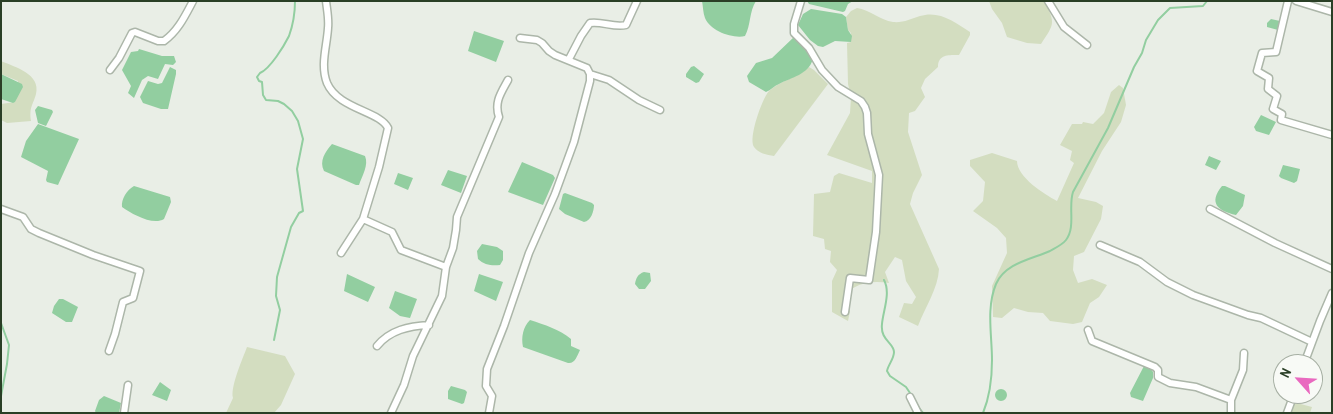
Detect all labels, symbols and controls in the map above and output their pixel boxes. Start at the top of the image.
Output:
north arrow [1273,354,1323,404]
text: N [1276,365,1295,381]

